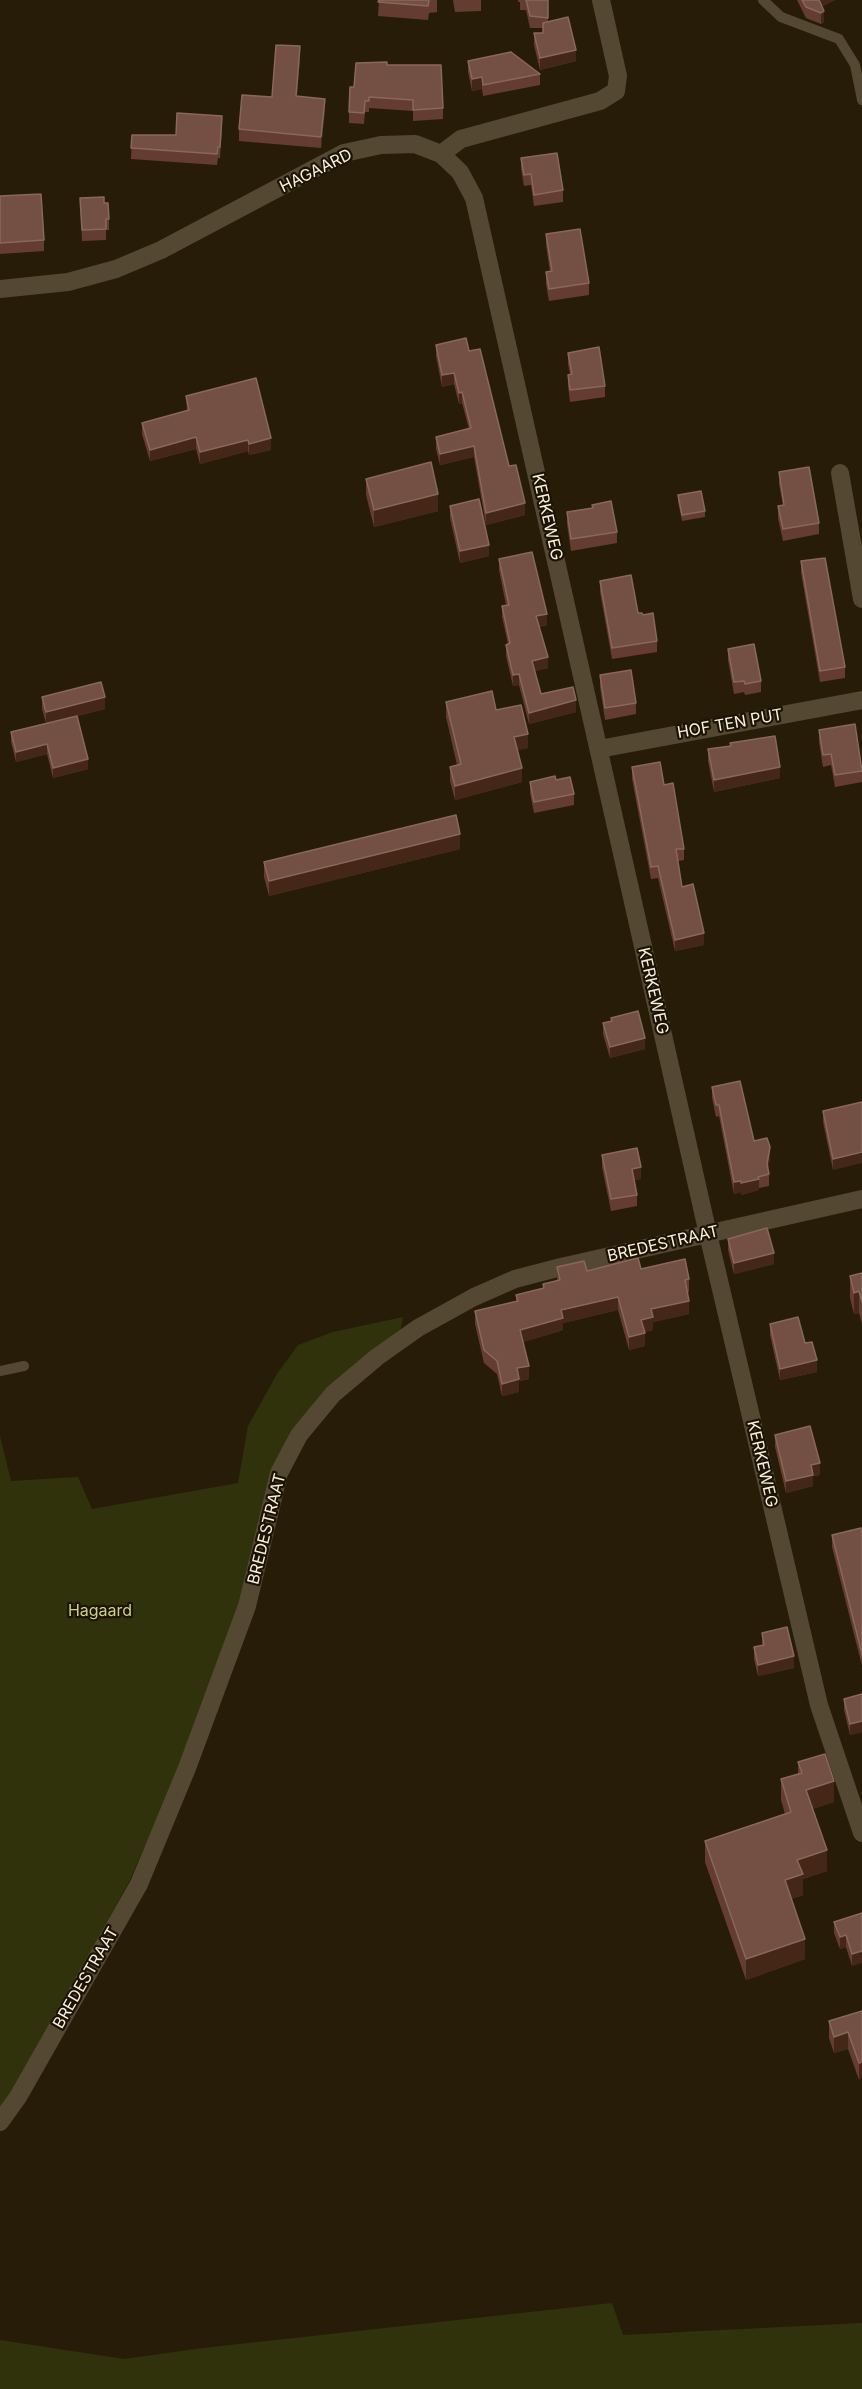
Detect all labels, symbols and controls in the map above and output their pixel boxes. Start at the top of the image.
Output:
street label: HAGAARD [277,145,355,197]
street label: KERKEWEG [528,472,566,562]
street label: HOF TEN PUT [676,705,784,743]
street label: KERKEWEG [634,946,672,1036]
street label: BREDESTRAAT [605,1222,721,1266]
street label: KERKEWEG [743,1419,781,1509]
street label: BREDESTRAAT [244,1472,290,1586]
park label: Hagaard [68,1601,132,1621]
street label: BREDESTRAAT [49,1924,123,2032]

